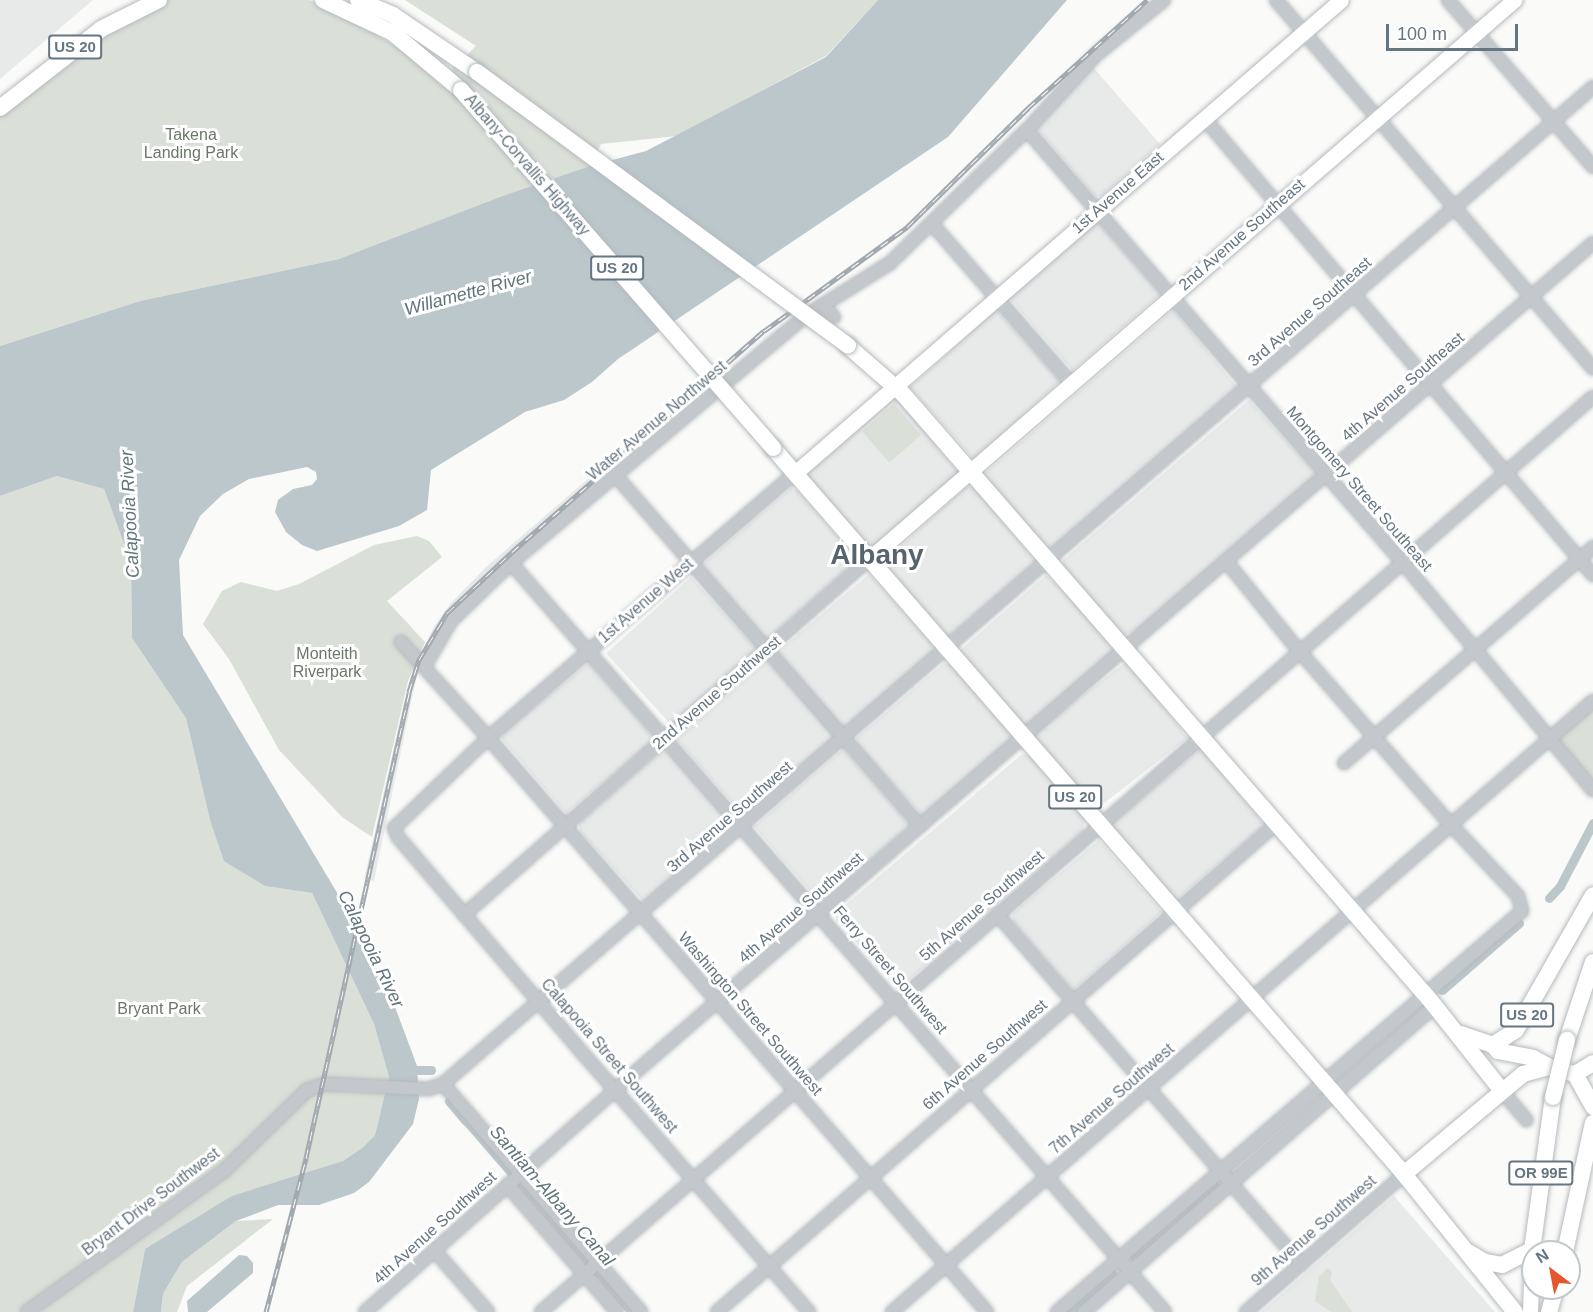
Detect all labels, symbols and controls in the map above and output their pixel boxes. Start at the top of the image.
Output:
scale bar [1389,12,1521,50]
text: 100 m [1397,24,1447,44]
road number: US 20 [48,35,102,59]
street label: Albany-Corvallis Highway [460,90,594,240]
park label: Takena Landing Park [144,125,238,163]
street label: 1st Avenue East [1068,148,1168,238]
street label: 2nd Avenue Southeast [1175,175,1309,295]
street label: 3rd Avenue Southeast [1244,253,1376,371]
road number: US 20 [590,256,644,280]
water label: Willamette River [402,266,534,320]
street label: 4th Avenue Southeast [1337,328,1469,446]
street label: Water Avenue Northwest [583,357,731,485]
street label: Montgomery Street Southeast [1282,402,1436,576]
water label: Calapooia River [116,449,144,579]
district label: Albany [830,538,924,572]
street label: 1st Avenue West [594,554,698,648]
street label: 2nd Avenue Southwest [649,632,785,754]
park label: Monteith Riverpark [293,644,361,682]
street label: 3rd Avenue Southwest [663,757,797,877]
road number: US 20 [1048,785,1102,809]
street label: 5th Avenue Southwest [915,846,1049,966]
street label: 4th Avenue Southwest [734,848,868,968]
water label: Calapooia River [333,887,409,1011]
street label: Ferry Street Southwest [829,902,951,1038]
street label: Washington Street Southwest [674,928,826,1100]
street label: Calapooia Street Southwest [537,975,681,1137]
street label: 6th Avenue Southwest [918,995,1052,1115]
park label: Bryant Park [117,999,201,1019]
road number: US 20 [1500,1003,1554,1027]
street label: 7th Avenue Southwest [1045,1039,1179,1159]
water label: Santiam-Albany Canal [485,1121,619,1271]
street label: Bryant Drive Southwest [78,1144,224,1260]
road number: OR 99E [1508,1161,1574,1185]
street label: 4th Avenue Southwest [369,1167,501,1289]
street label: 9th Avenue Southwest [1247,1171,1381,1291]
north arrow [1521,1240,1581,1300]
text: N [1533,1246,1552,1266]

